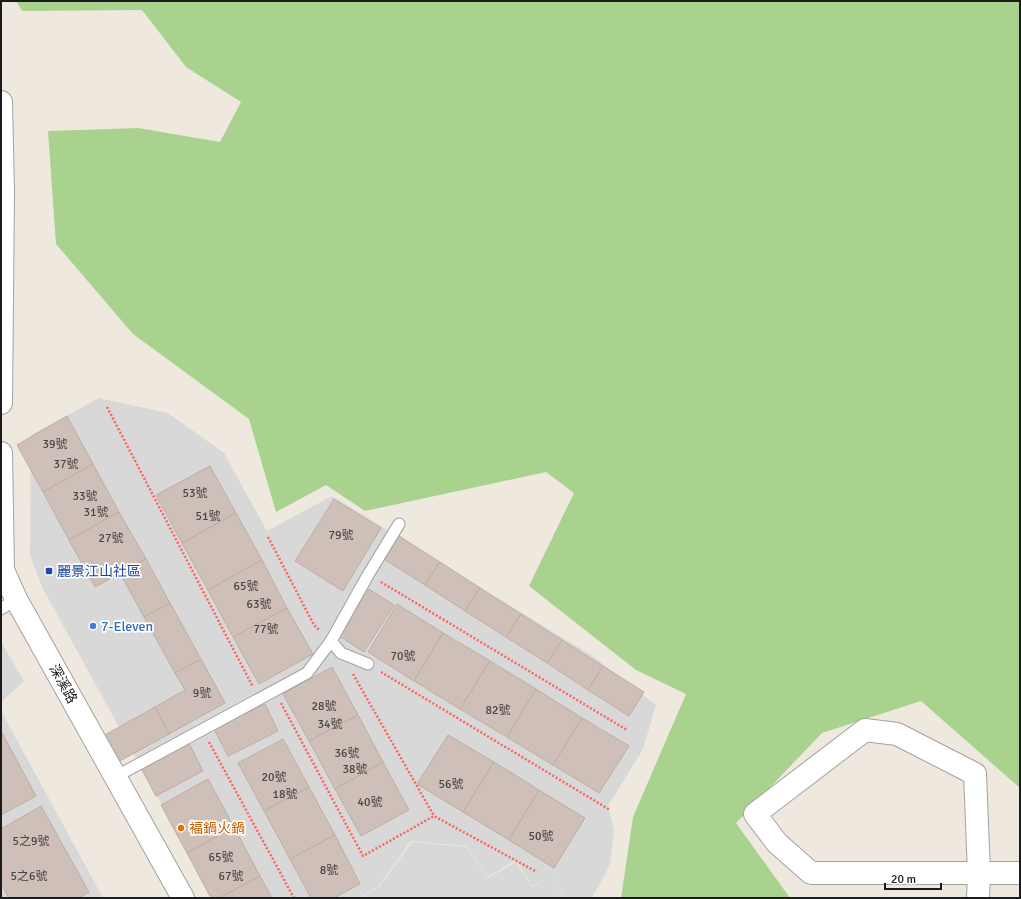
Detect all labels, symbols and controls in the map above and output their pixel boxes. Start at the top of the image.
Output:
house number: 39號 [43,437,67,452]
house number: 37號 [54,457,78,472]
house number: 53號 [183,486,207,501]
house number: 33號 [73,489,97,504]
house number: 31號 [84,505,108,520]
house number: 51號 [196,509,220,524]
house number: 79號 [329,528,353,543]
house number: 27號 [99,531,123,546]
place label: 麗景江山社區 [57,563,141,580]
marker: 麗景江山社區 [44,566,54,576]
house number: 65號 [234,579,258,594]
house number: 63號 [247,597,271,612]
place label: 7-Eleven [101,618,153,635]
marker: 7-Eleven [88,621,98,631]
house number: 77號 [254,622,278,637]
house number: 70號 [391,649,415,664]
street label: 深溪路 [45,662,81,706]
house number: 9號 [193,686,211,701]
house number: 28號 [312,699,336,714]
house number: 82號 [486,703,510,718]
house number: 34號 [318,717,342,732]
house number: 36號 [335,746,359,761]
house number: 38號 [343,762,367,777]
house number: 20號 [262,770,286,785]
house number: 56號 [439,777,463,792]
house number: 18號 [273,787,297,802]
house number: 40號 [358,795,382,810]
place label: 褔鍋火鍋 [189,820,245,837]
marker: 褔鍋火鍋 [176,823,186,833]
house number: 50號 [529,829,553,844]
house number: 5之9號 [13,834,49,849]
house number: 65號 [209,850,233,865]
house number: 8號 [320,863,338,878]
scale bar [885,865,941,891]
house number: 5之6號 [11,869,47,884]
house number: 67號 [219,869,243,884]
text: 20 m [891,872,916,887]

